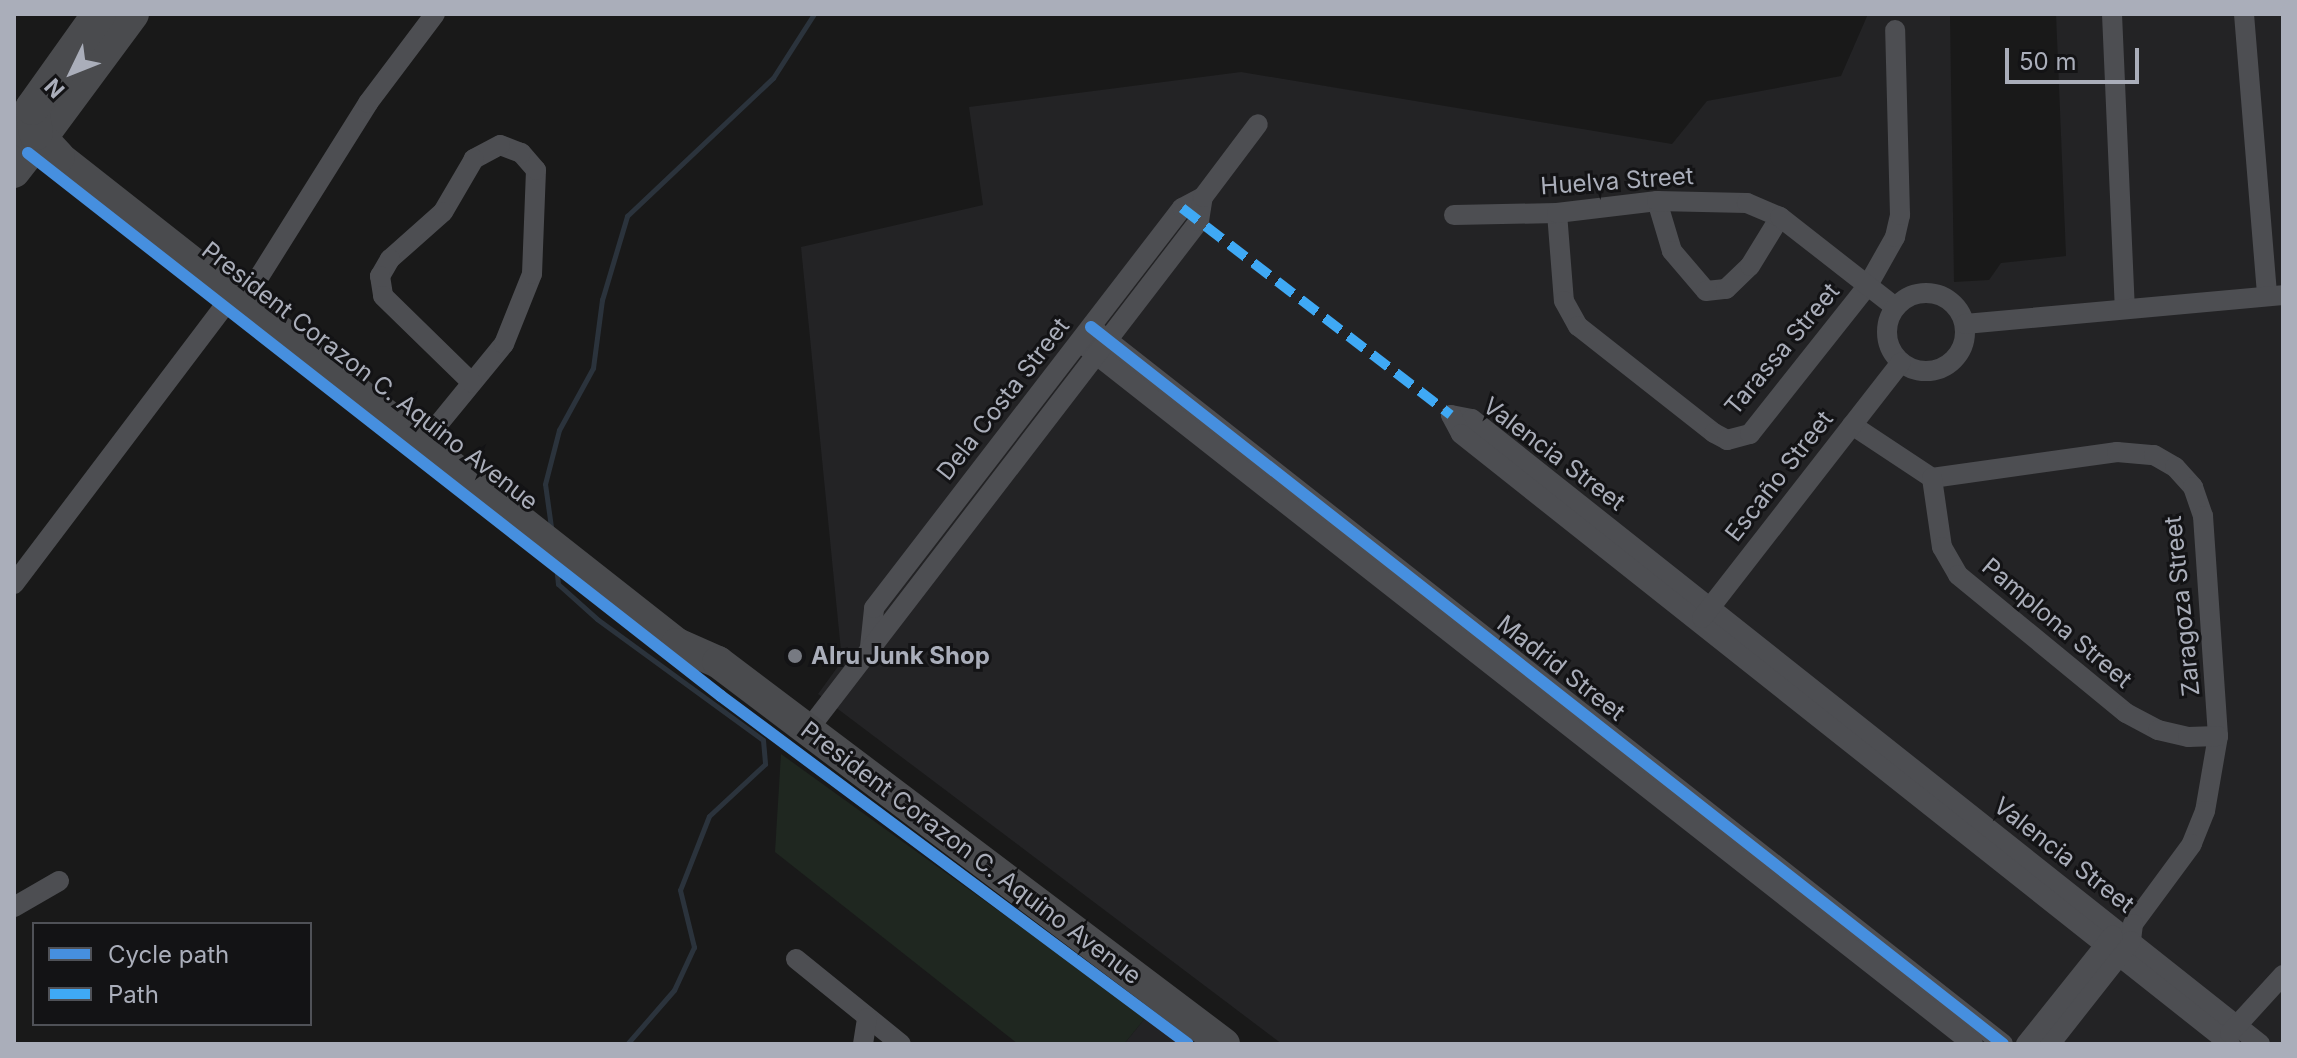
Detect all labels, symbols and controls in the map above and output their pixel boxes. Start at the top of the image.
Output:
north arrow [32,32,112,112]
scale bar [2009,32,2143,82]
text: 50 m [2019,47,2077,76]
text: N [39,73,70,103]
street label: Huelva Street [1540,161,1694,201]
street label: President Corazon C. Aquino Avenue [196,236,544,516]
street label: Tarassa Street [1719,277,1845,421]
street label: Dela Costa Street [931,312,1075,486]
street label: Valencia Street [1477,391,1631,517]
street label: Escaño Street [1719,405,1839,547]
street label: Zaragoza Street [2158,514,2206,698]
street label: Pamplona Street [1976,552,2138,694]
street label: Madrid Street [1491,609,1631,727]
place label: Alru Junk Shop [811,642,990,670]
marker: Alru Junk Shop [786,647,804,665]
street label: President Corazon C. Aquino Avenue [795,716,1147,990]
street label: Valencia Street [1988,791,2140,919]
legend [32,922,312,1026]
text: Cycle path [108,940,229,969]
text: Path [108,980,159,1009]

